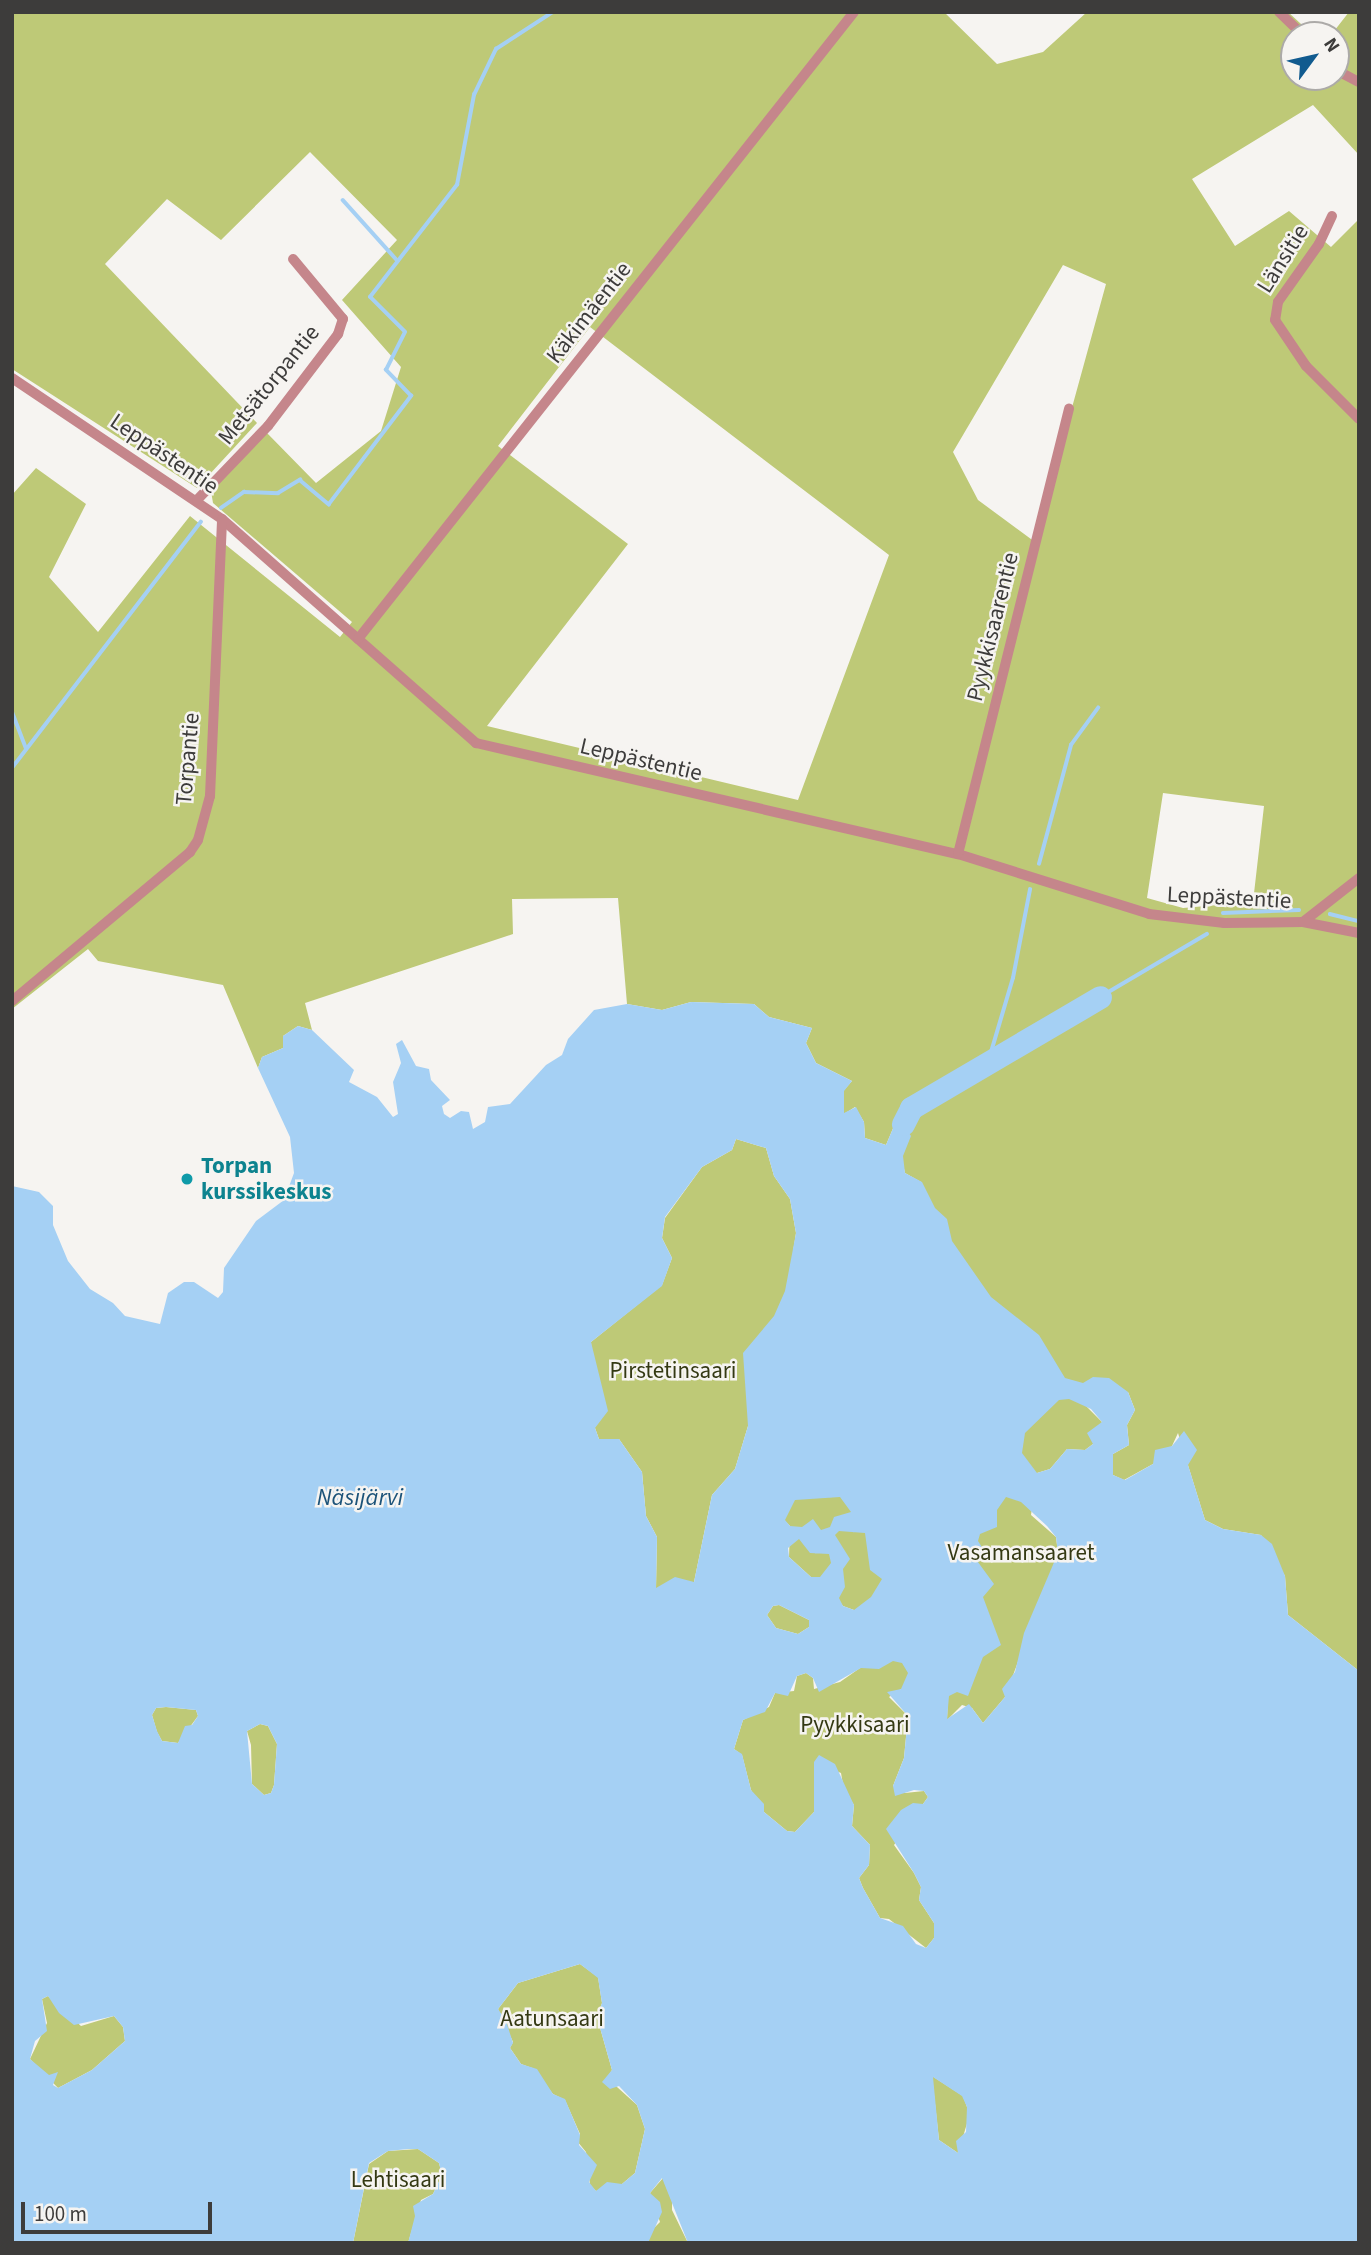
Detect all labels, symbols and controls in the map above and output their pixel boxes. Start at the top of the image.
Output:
north arrow [1280,21,1350,91]
text: N [1317,33,1346,58]
street label: Länsitie [1251,220,1315,298]
street label: Käkimäentie [541,257,637,369]
street label: Metsätorpantie [212,320,326,450]
street label: Leppästentie [105,408,223,500]
street label: Pyykkisaarentie [961,550,1025,704]
street label: Torpantie [170,712,206,806]
street label: Leppästentie [577,733,705,787]
street label: Leppästentie [1166,881,1292,915]
place label: Torpan kurssikeskus [201,1152,331,1206]
marker: Torpan kurssikeskus [179,1171,195,1187]
park label: Pirstetinsaari [610,1357,736,1385]
water label: Näsijärvi [317,1484,403,1512]
park label: Vasamansaaret [948,1539,1094,1567]
park label: Pyykkisaari [800,1711,910,1739]
park label: Aatunsaari [500,2005,604,2033]
park label: Lehtisaari [351,2166,445,2194]
scale bar [24,2188,215,2232]
text: 100 m [34,2199,87,2229]

